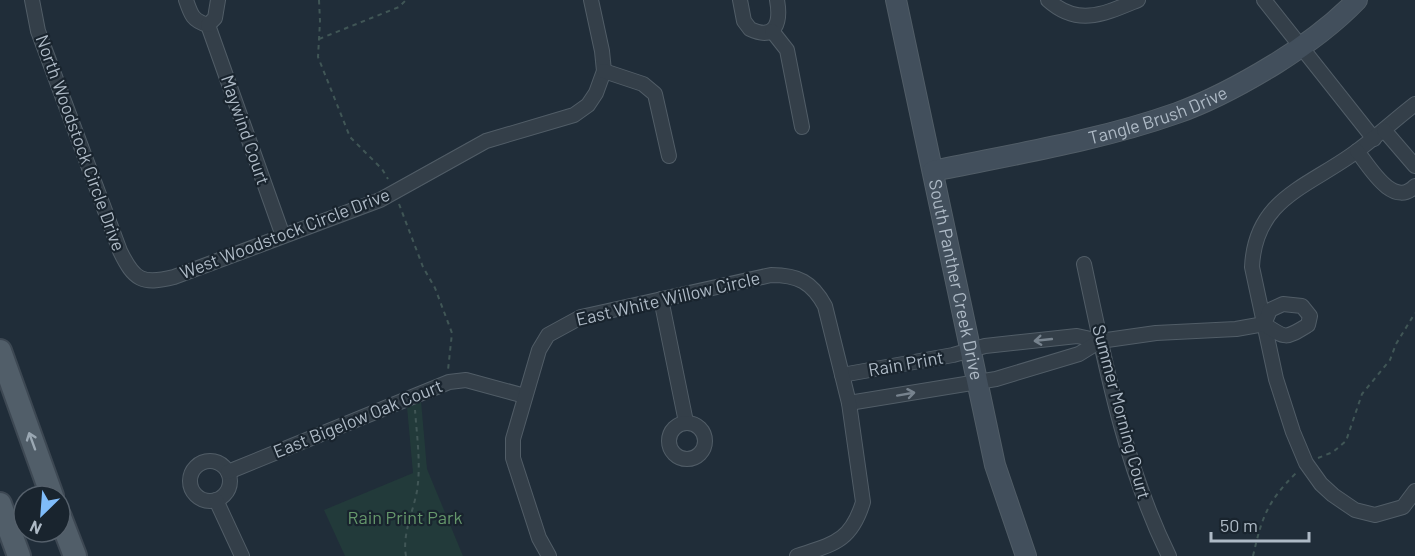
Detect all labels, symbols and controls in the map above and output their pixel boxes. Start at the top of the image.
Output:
street label: North Woodstock Circle Drive [32,32,130,254]
street label: Maywind Court [217,72,275,187]
street label: Tangle Brush Drive [1086,81,1231,148]
street label: South Panther Creek Drive [924,177,989,382]
street label: West Woodstock Circle Drive [177,183,393,283]
street label: East White Willow Circle [574,266,762,330]
street label: Summer Morning Court [1088,322,1156,501]
one-way arrow [1033,334,1053,345]
street label: Rain Print [866,346,945,380]
street label: East Bigelow Oak Court [270,374,446,462]
one-way arrow [896,388,916,399]
one-way arrow [26,432,37,451]
north arrow [12,484,72,544]
scale bar [1211,505,1308,543]
park label: Rain Print Park [347,506,463,528]
text: 50 m [1220,514,1258,536]
text: N [27,517,44,539]

